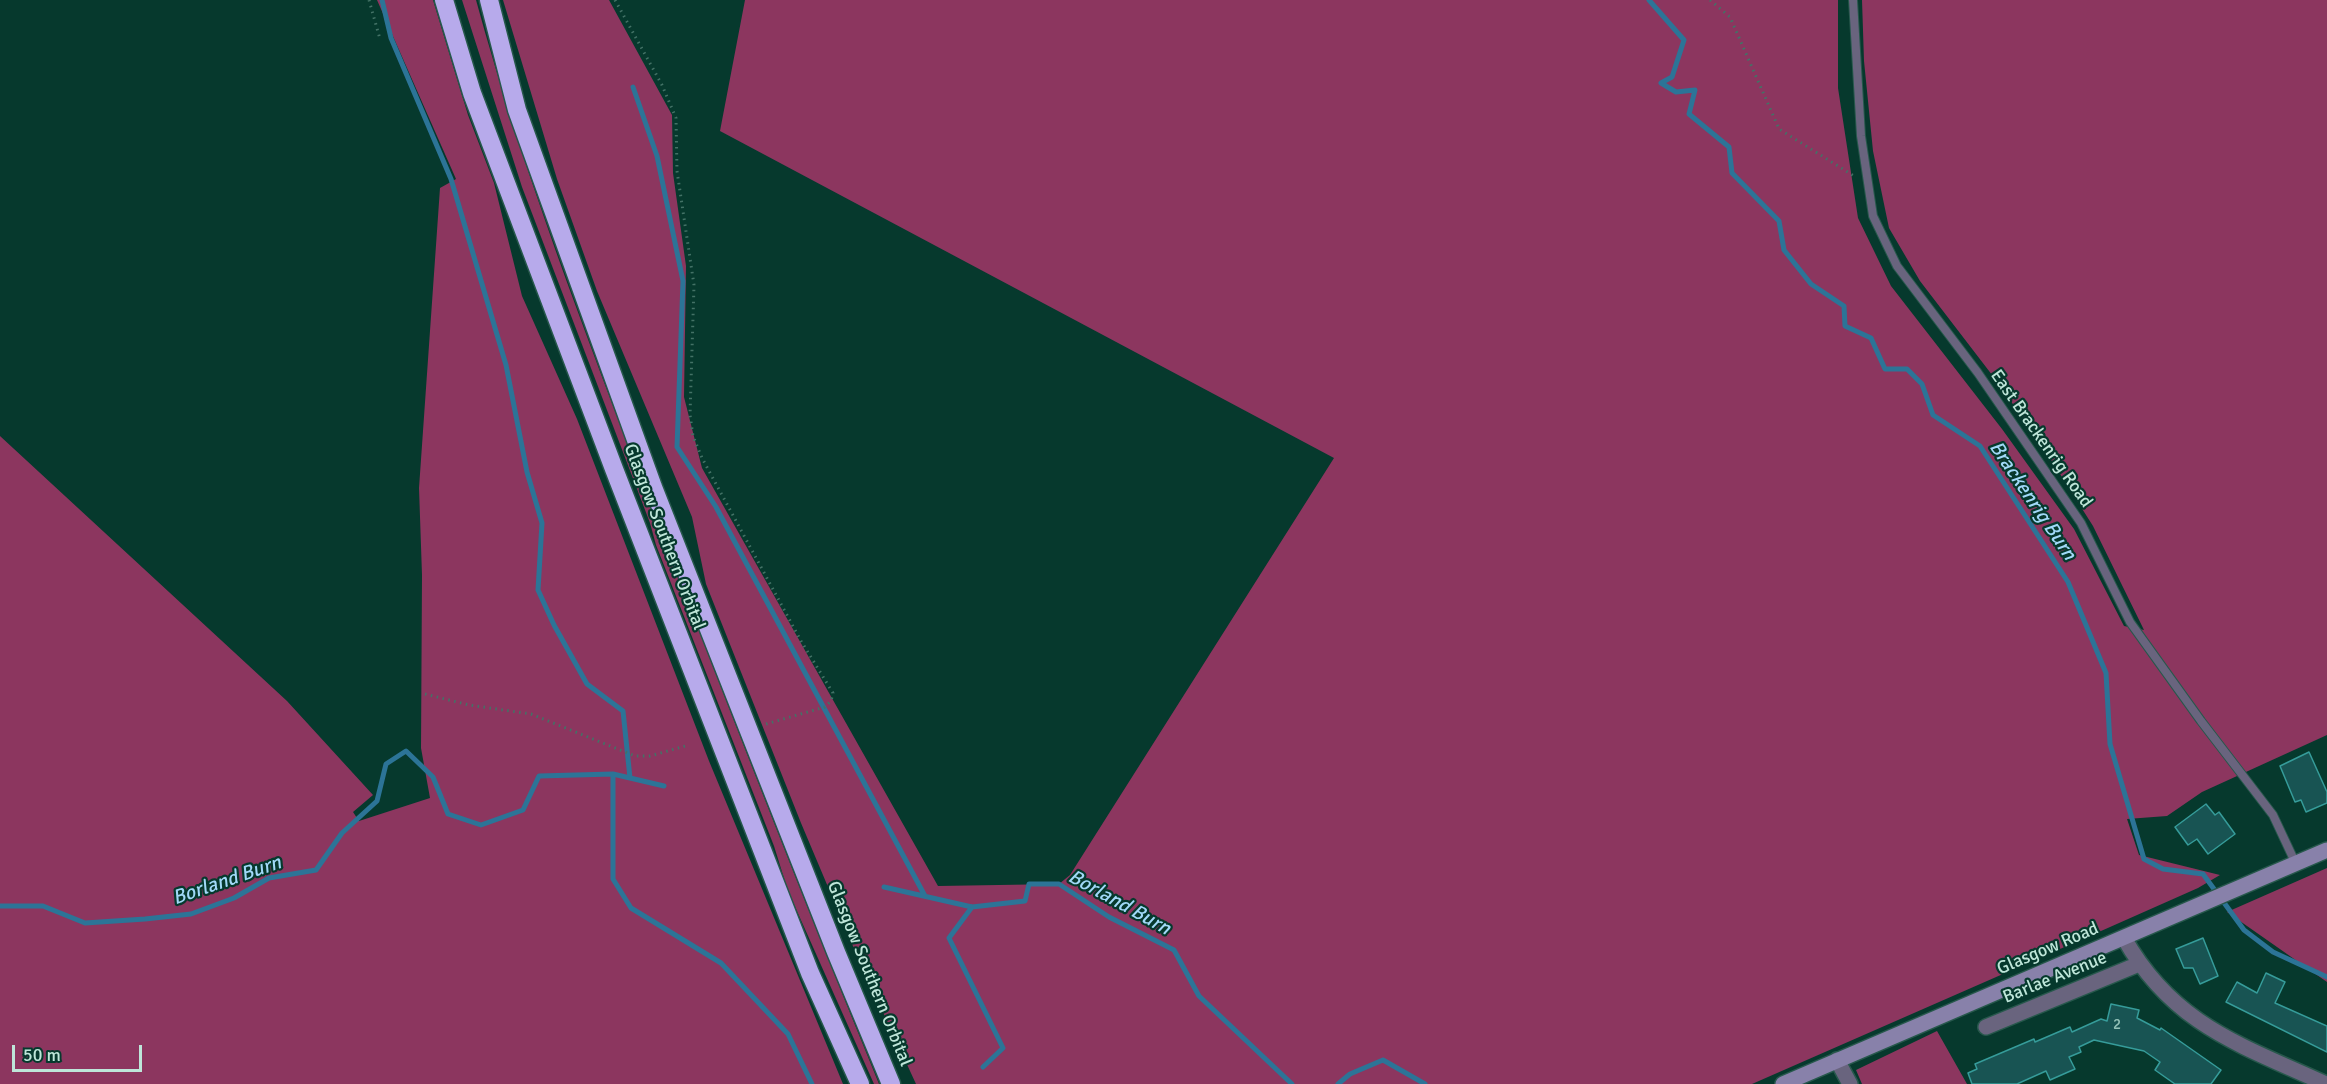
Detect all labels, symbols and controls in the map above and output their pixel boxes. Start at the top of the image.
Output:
street label: East Brackenrig Road [1985,366,2097,512]
water label: Brackenrig Burn [1983,437,2081,565]
street label: Glasgow Southern Orbital [618,441,710,633]
water label: Borland Burn [170,851,284,911]
water label: Borland Burn [1064,865,1174,941]
street label: Glasgow Southern Orbital [822,878,916,1070]
street label: Glasgow Road [1994,918,2102,980]
street label: Barlae Avenue [2000,947,2110,1009]
house number: 2 [2113,1016,2121,1034]
scale bar [15,1033,146,1071]
text: 50 m [23,1044,61,1066]

